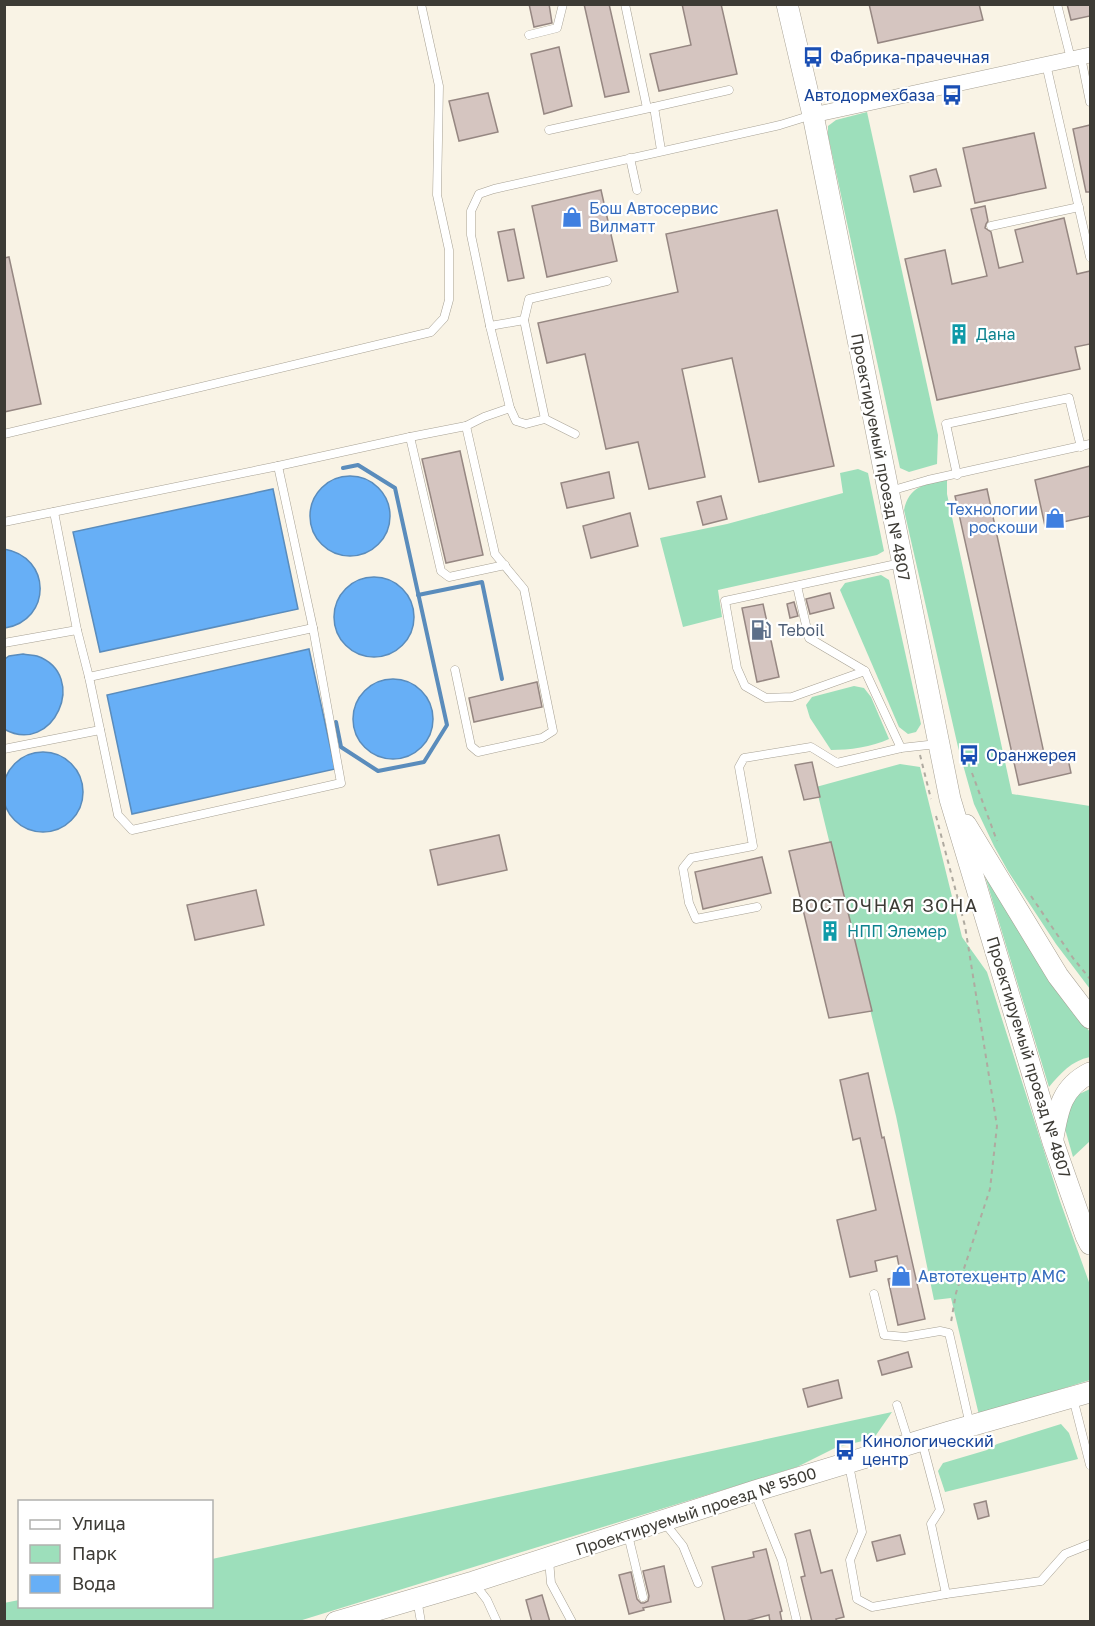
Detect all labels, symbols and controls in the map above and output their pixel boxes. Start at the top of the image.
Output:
bus stop icon: Фабрика-прачечная [801,45,825,69]
place label: Фабрика-прачечная [830,47,990,67]
bus stop icon: Автодормехбаза [940,83,964,107]
place label: Автодормехбаза [804,85,935,105]
place label: Бош Автосервис Вилматт [589,198,719,236]
shop icon: Бош Автосервис Вилматт [560,205,584,229]
building icon: Дана [947,322,971,346]
place label: Дана [976,324,1016,344]
street label: Проектируемый проезд № 4807 [847,332,915,582]
place label: Технологии роскоши [947,499,1038,537]
shop icon: Технологии роскоши [1043,506,1067,530]
fuel station icon: Teboil [749,618,773,642]
place label: Teboil [778,620,825,640]
bus stop icon: Оранжерея [957,743,981,767]
place label: Оранжерея [986,745,1076,765]
district label: ВОСТОЧНАЯ ЗОНА [791,894,979,916]
building icon: НПП Элемер [818,919,842,943]
place label: НПП Элемер [847,921,947,941]
street label: Проектируемый проезд № 4807 [983,934,1075,1180]
shop icon: Автотехцентр АМС [889,1264,913,1288]
place label: Автотехцентр АМС [918,1266,1066,1286]
place label: Кинологический центр [862,1431,994,1469]
bus stop icon: Кинологический центр [833,1438,857,1462]
street label: Проектируемый проезд № 5500 [573,1463,819,1559]
legend [18,1500,213,1608]
text: Улица [72,1512,126,1534]
text: Парк [72,1542,117,1564]
text: Вода [72,1572,116,1594]

